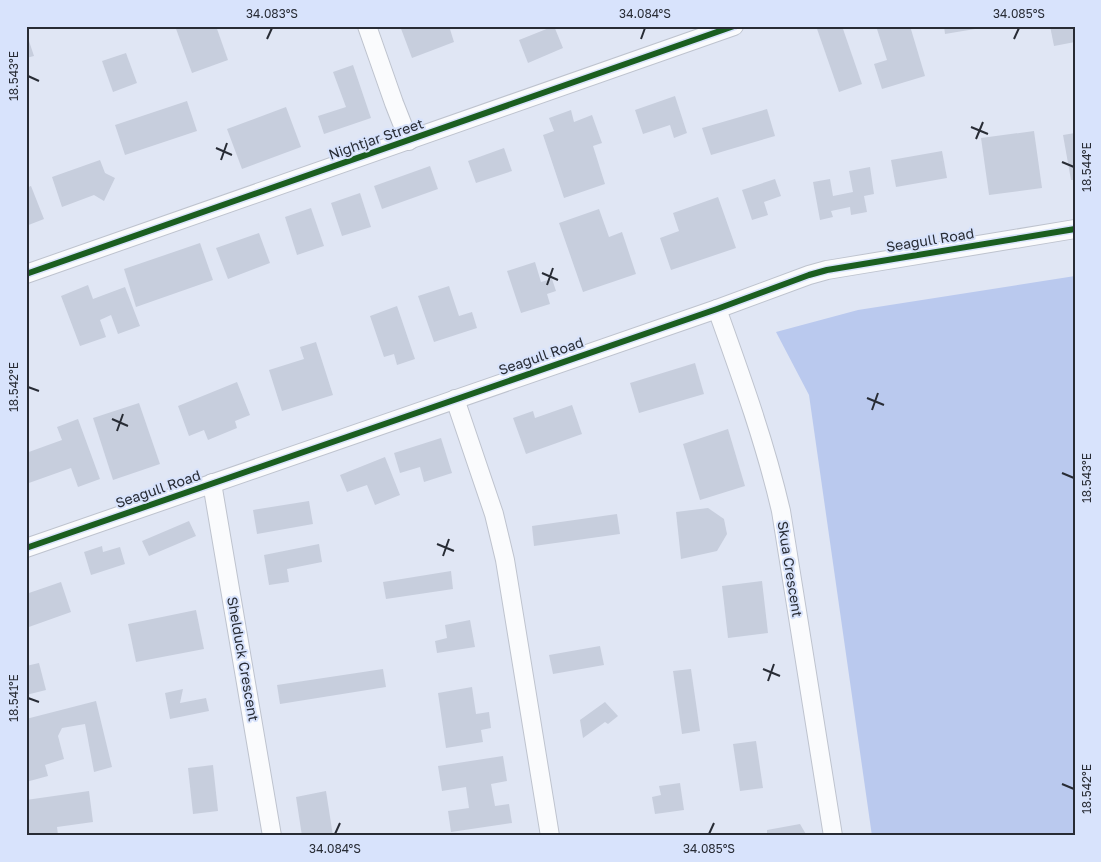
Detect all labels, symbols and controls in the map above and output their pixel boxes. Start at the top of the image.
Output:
text: 34.083°S [246,6,298,21]
text: 34.084°S [619,6,671,21]
text: 34.085°S [993,6,1045,21]
text: 18.543°E [6,51,21,101]
street label: Nightjar Street [326,114,425,163]
text: 18.544°E [1079,142,1094,192]
street label: Seagull Road [885,224,975,255]
street label: Seagull Road [496,333,586,378]
text: 18.542°E [6,362,21,412]
text: 18.543°E [1079,453,1094,503]
street label: Seagull Road [113,466,203,511]
street label: Skua Crescent [775,520,806,618]
street label: Shelduck Crescent [224,595,263,723]
text: 18.541°E [6,674,21,722]
text: 18.542°E [1079,764,1094,814]
text: 34.084°S [309,841,361,856]
text: 34.085°S [683,841,735,856]

